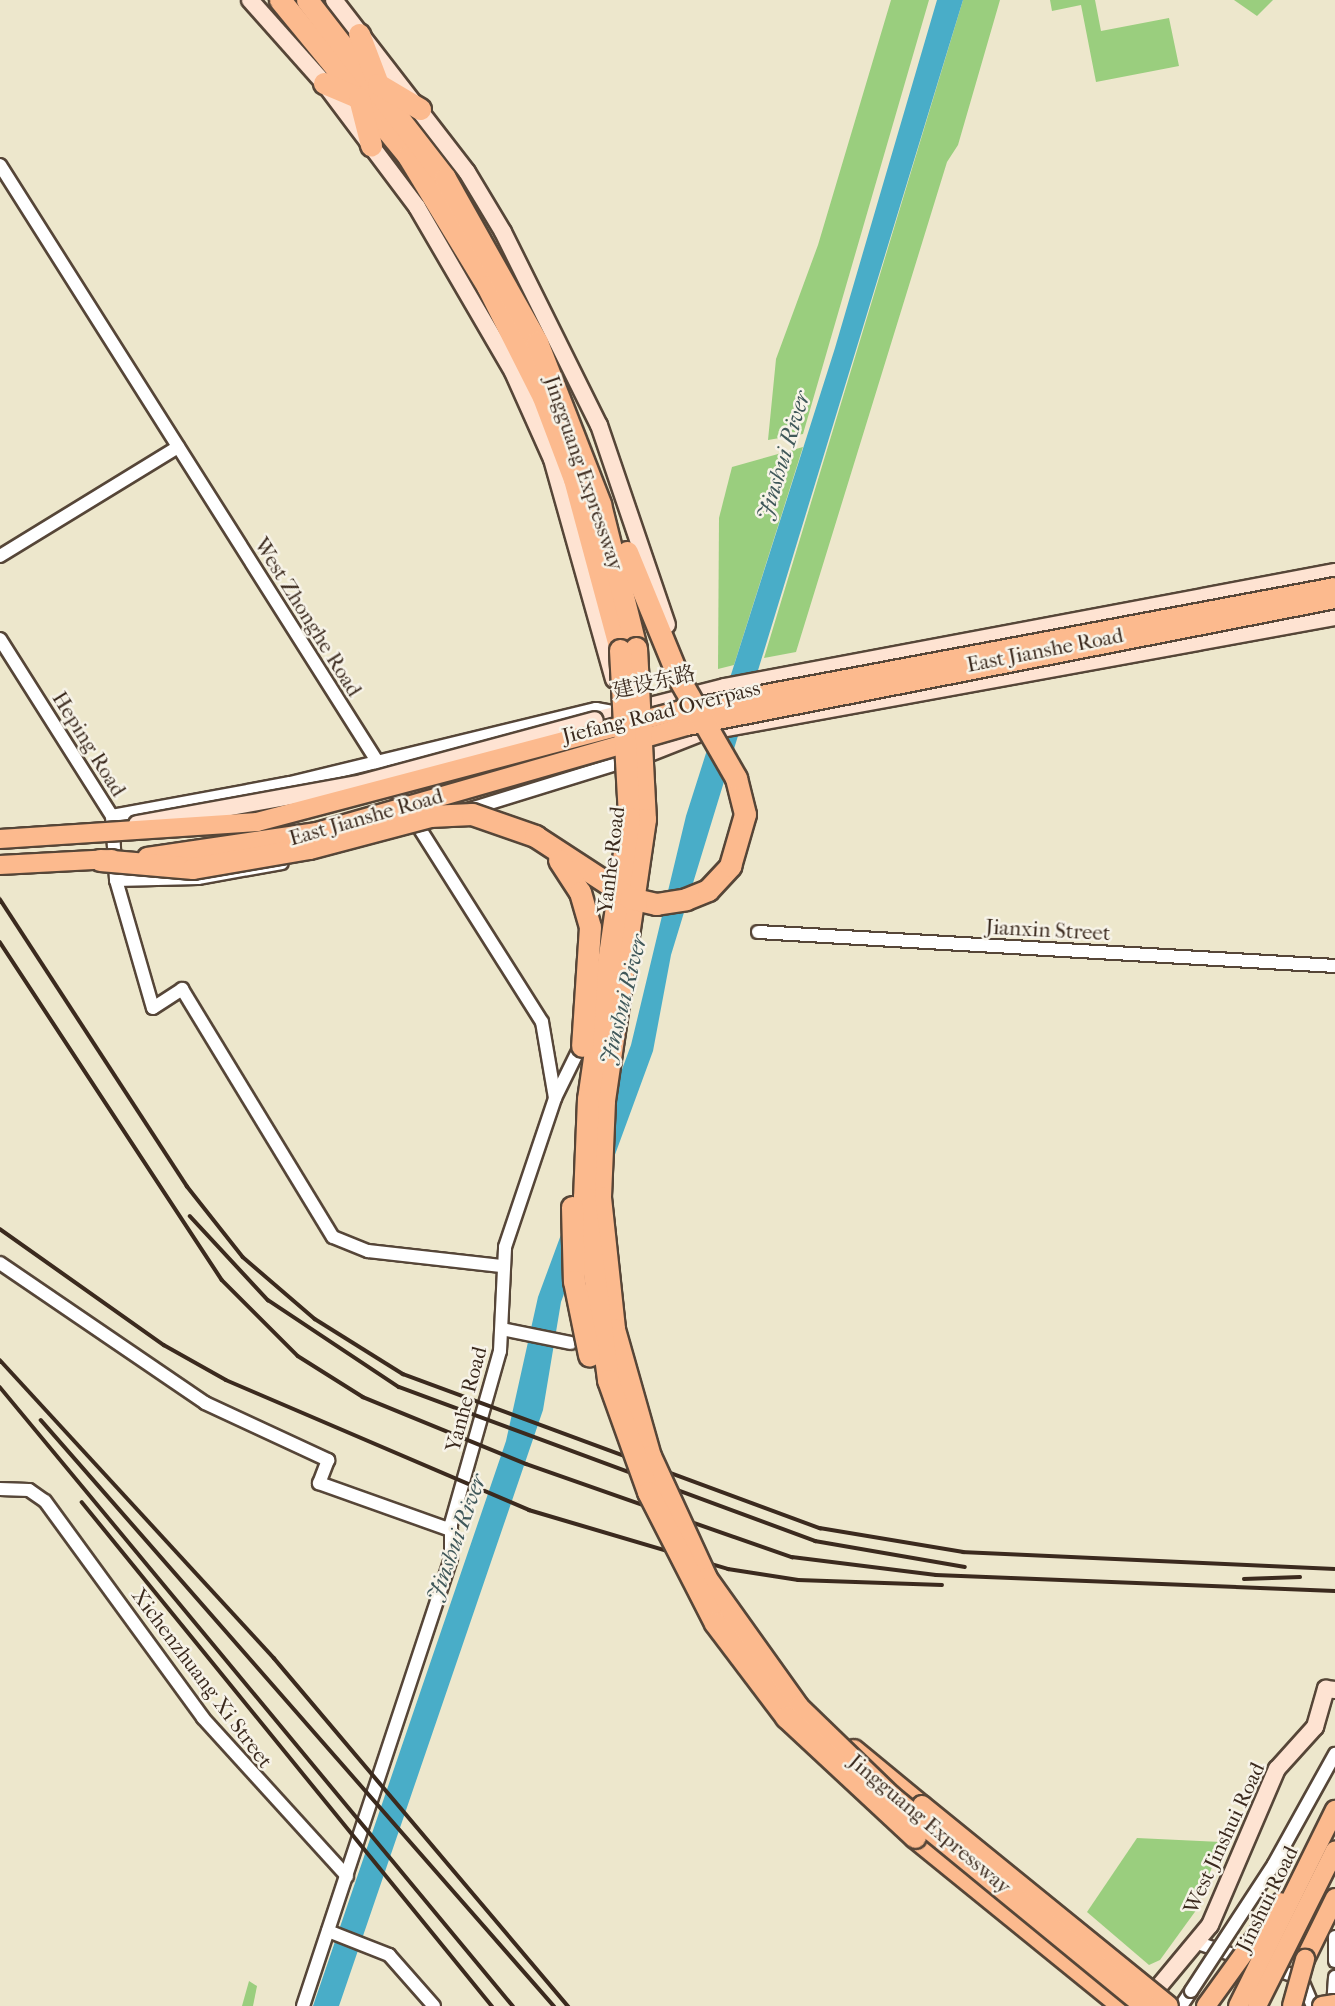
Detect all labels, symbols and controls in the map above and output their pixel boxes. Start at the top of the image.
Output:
street label: Jingguang Expressway [539,372,629,574]
water label: Jinshui River [751,388,817,524]
street label: West Zhonghe Road [249,533,367,701]
street label: East Jianshe Road [965,622,1125,678]
street label: 建设东路 [610,660,698,704]
street label: Jiefang Road Overpass [559,675,763,749]
street label: Heping Road [47,687,131,801]
street label: East Jianshe Road [286,783,446,851]
street label: Yanhe Road [592,805,630,915]
street label: Jianxin Street [985,914,1111,946]
water label: Jinshui River [594,932,654,1068]
street label: Yanhe Road [440,1344,492,1454]
water label: Jinshui River [421,1471,493,1605]
street label: Xichenzhuang Xi Street [126,1583,278,1773]
street label: Jingguang Expressway [844,1749,1016,1899]
street label: West Jinshui Road [1178,1758,1270,1918]
street label: Jinshui Road [1231,1842,1303,1956]

